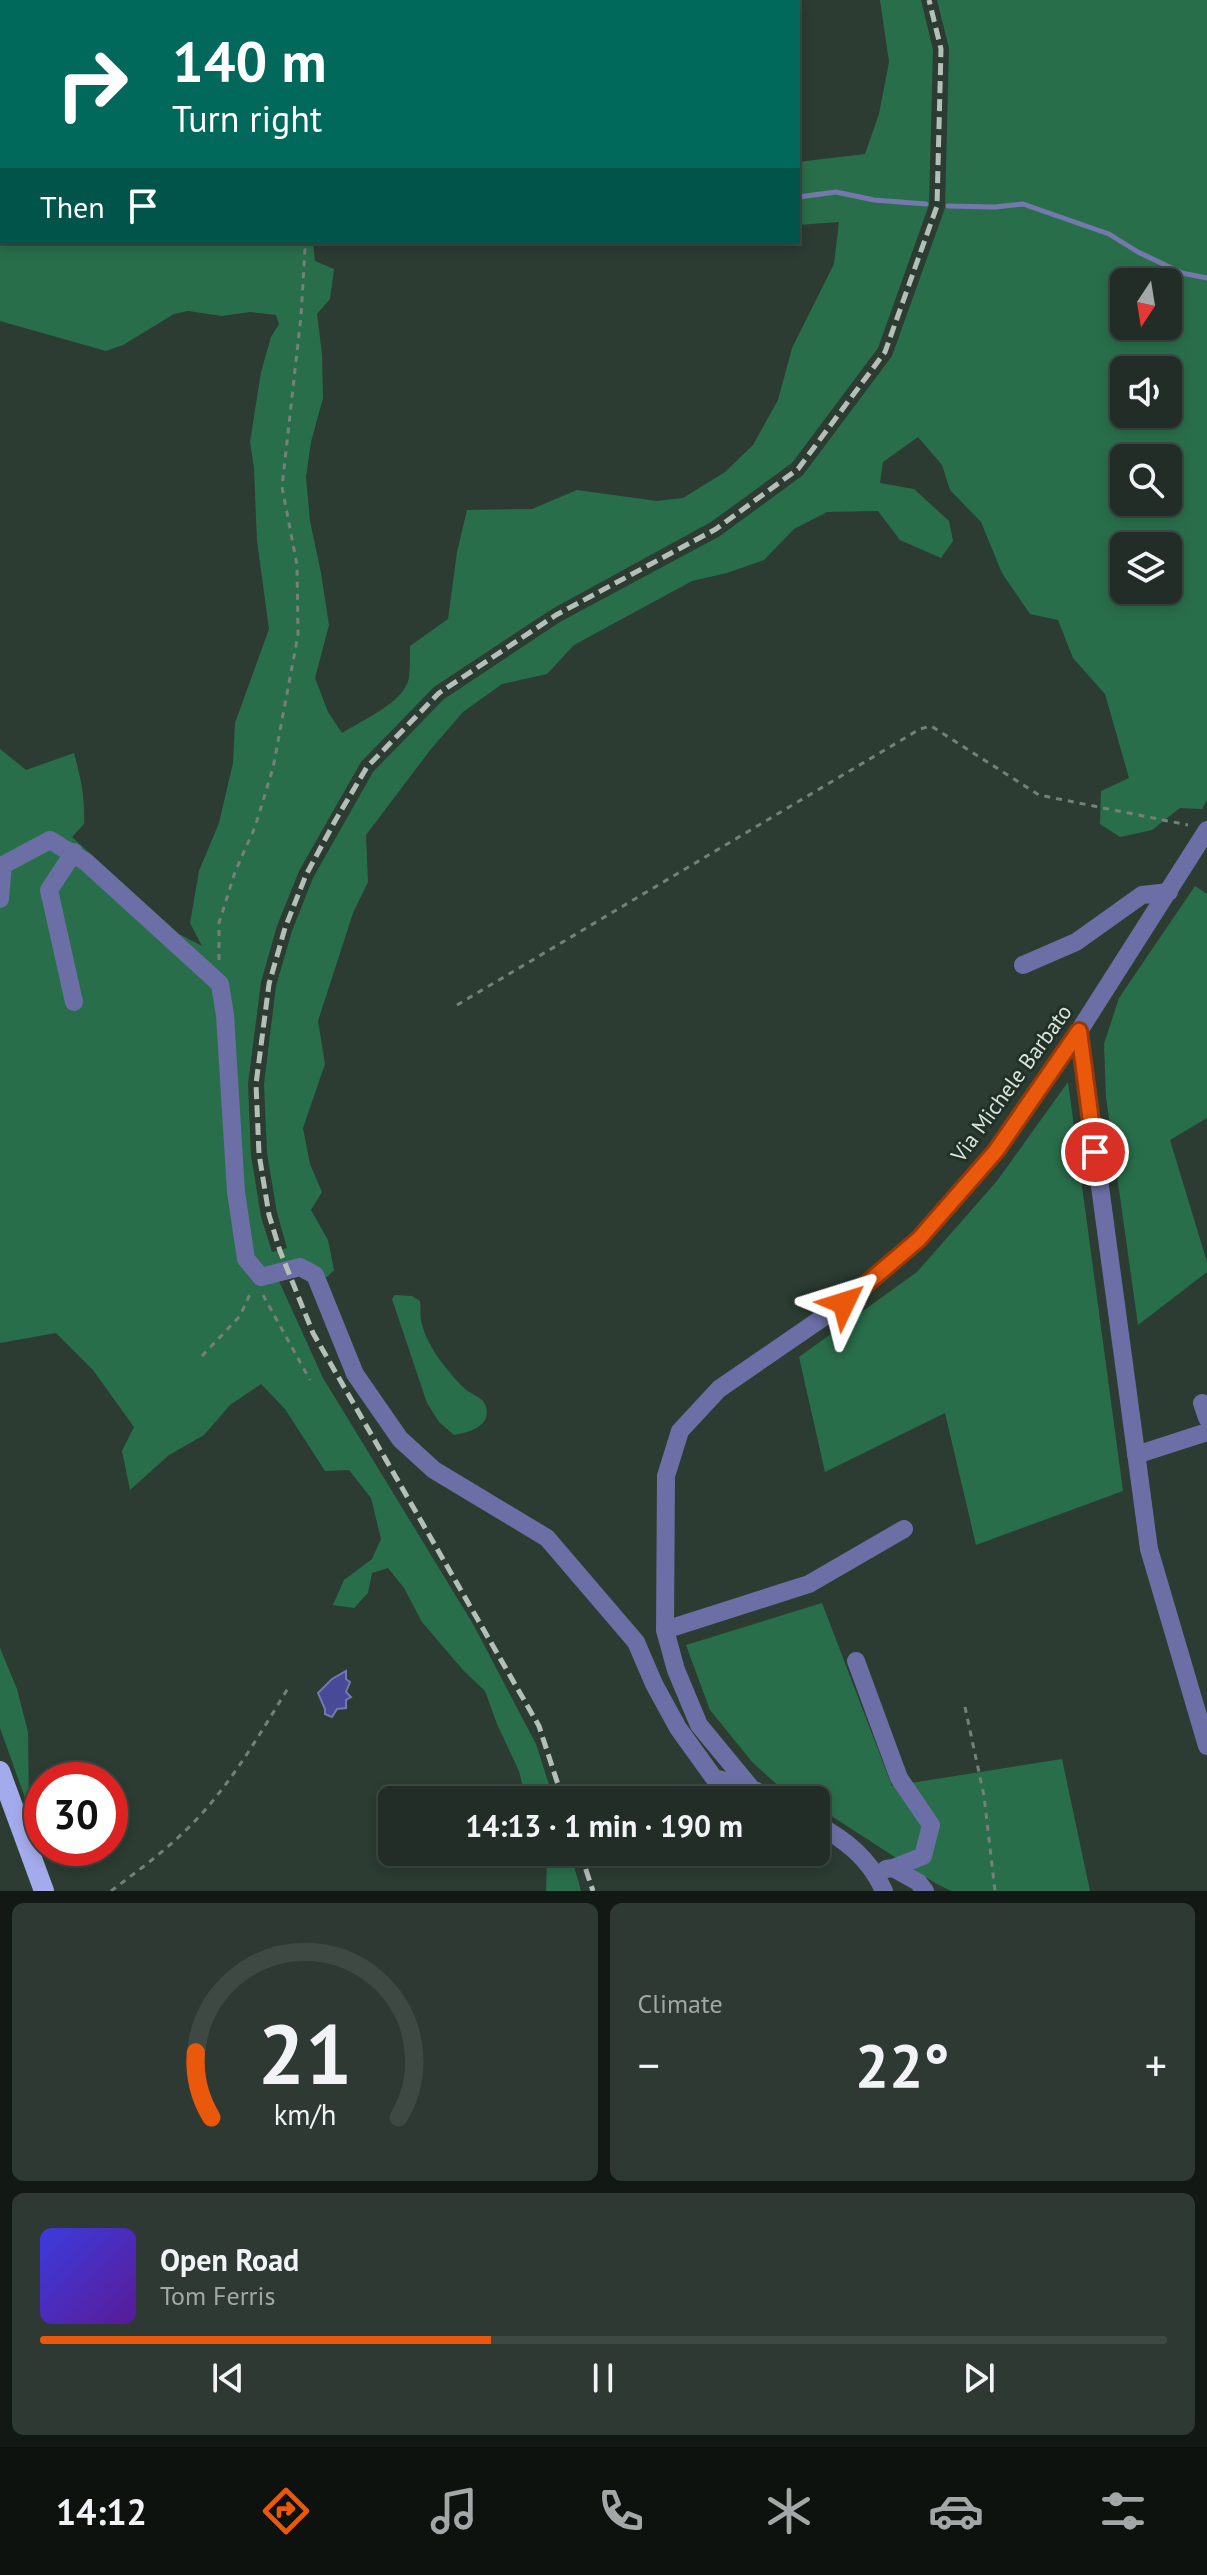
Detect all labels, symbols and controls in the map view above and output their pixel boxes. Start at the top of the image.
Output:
text: 140 m [172,25,327,97]
icon: right [40,32,144,136]
text: Turn right [172,95,322,142]
icon: arrive [121,184,165,228]
text: Then [40,187,105,226]
north arrow [1110,268,1182,340]
map controls [1110,268,1182,604]
button: sound [1110,356,1182,428]
button: search [1110,444,1182,516]
button: layers [1110,532,1182,604]
street label: Via Michele Barbato [944,999,1078,1168]
pin [1061,1118,1129,1186]
icon: arrive [1073,1130,1117,1174]
position arrow [802,1261,886,1345]
speed limit sign: 30 [24,1762,128,1866]
text: 14:13 · 1 min · 190 m [465,1806,743,1845]
text: Climate [638,1987,723,2020]
text: 21 [258,1999,352,2107]
text: 22° [855,2026,949,2104]
text: − [638,2036,660,2093]
text: + [1145,2036,1167,2093]
text: km/h [273,2096,336,2133]
text: Open Road [160,2240,299,2279]
text: Tom Ferris [160,2279,275,2312]
icon: previous [206,2356,250,2400]
icon: pause [581,2356,625,2400]
icon: next [957,2356,1001,2400]
icon: directions [258,2483,314,2539]
icon: music [426,2483,482,2539]
icon: phone [593,2483,649,2539]
icon: climate [761,2483,817,2539]
icon: car [928,2483,984,2539]
icon: filters [1095,2483,1151,2539]
text: 14:12 [56,2488,147,2535]

